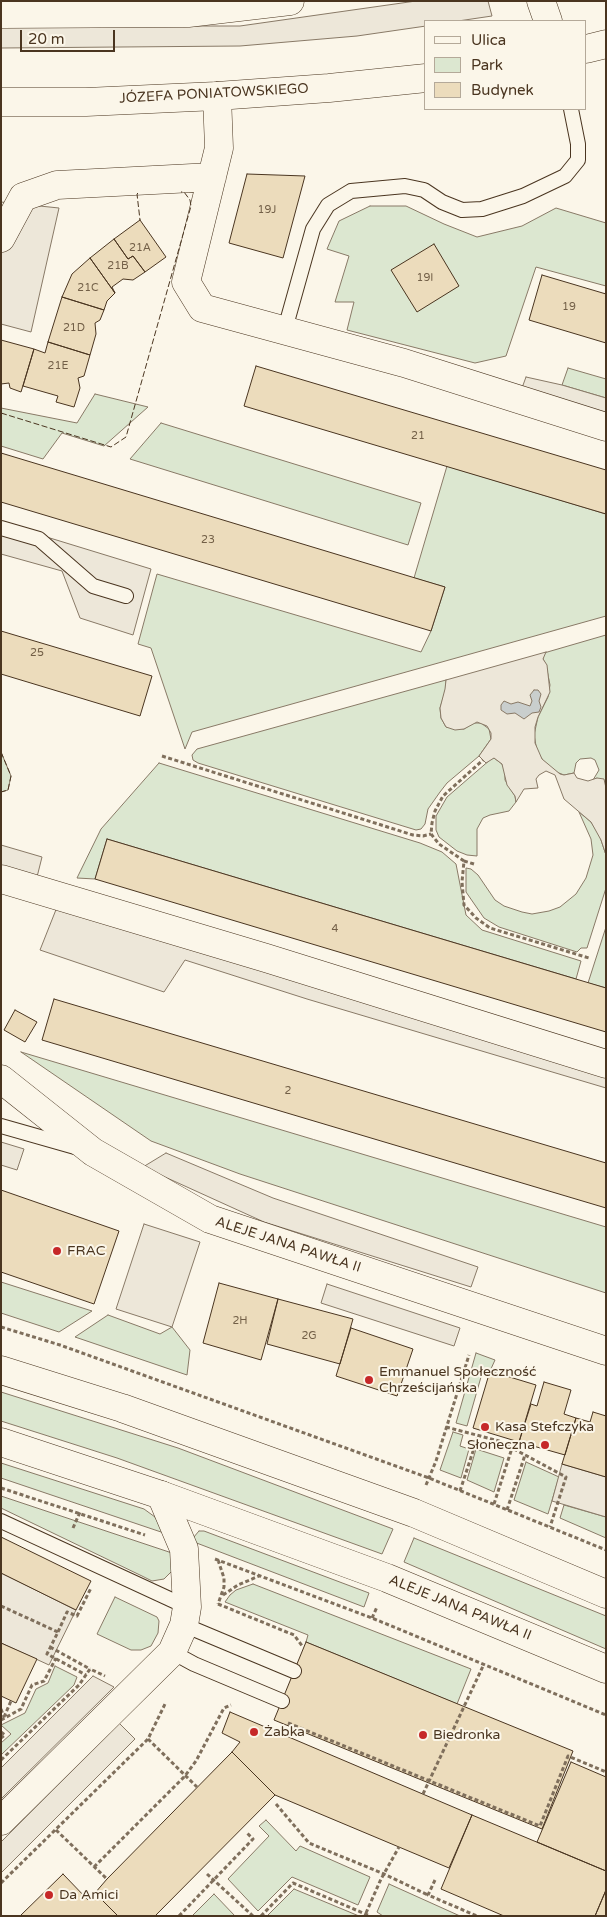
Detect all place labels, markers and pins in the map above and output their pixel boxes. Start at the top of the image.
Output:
place label: FRAC [67,1243,105,1259]
marker: FRAC [51,1245,63,1257]
place label: Emmanuel Społeczność Chrześcijańska [379,1364,537,1396]
marker: Emmanuel Społeczność Chrześcijańska [363,1374,375,1386]
place label: Kasa Stefczyka [495,1419,594,1435]
marker: Kasa Stefczyka [479,1421,491,1433]
place label: Słoneczna [467,1437,535,1453]
marker: Słoneczna [539,1439,551,1451]
place label: Żabka [264,1724,305,1740]
marker: Żabka [248,1726,260,1738]
place label: Biedronka [433,1727,500,1743]
marker: Biedronka [417,1729,429,1741]
place label: Da Amici [59,1887,119,1903]
marker: Da Amici [43,1889,55,1901]

